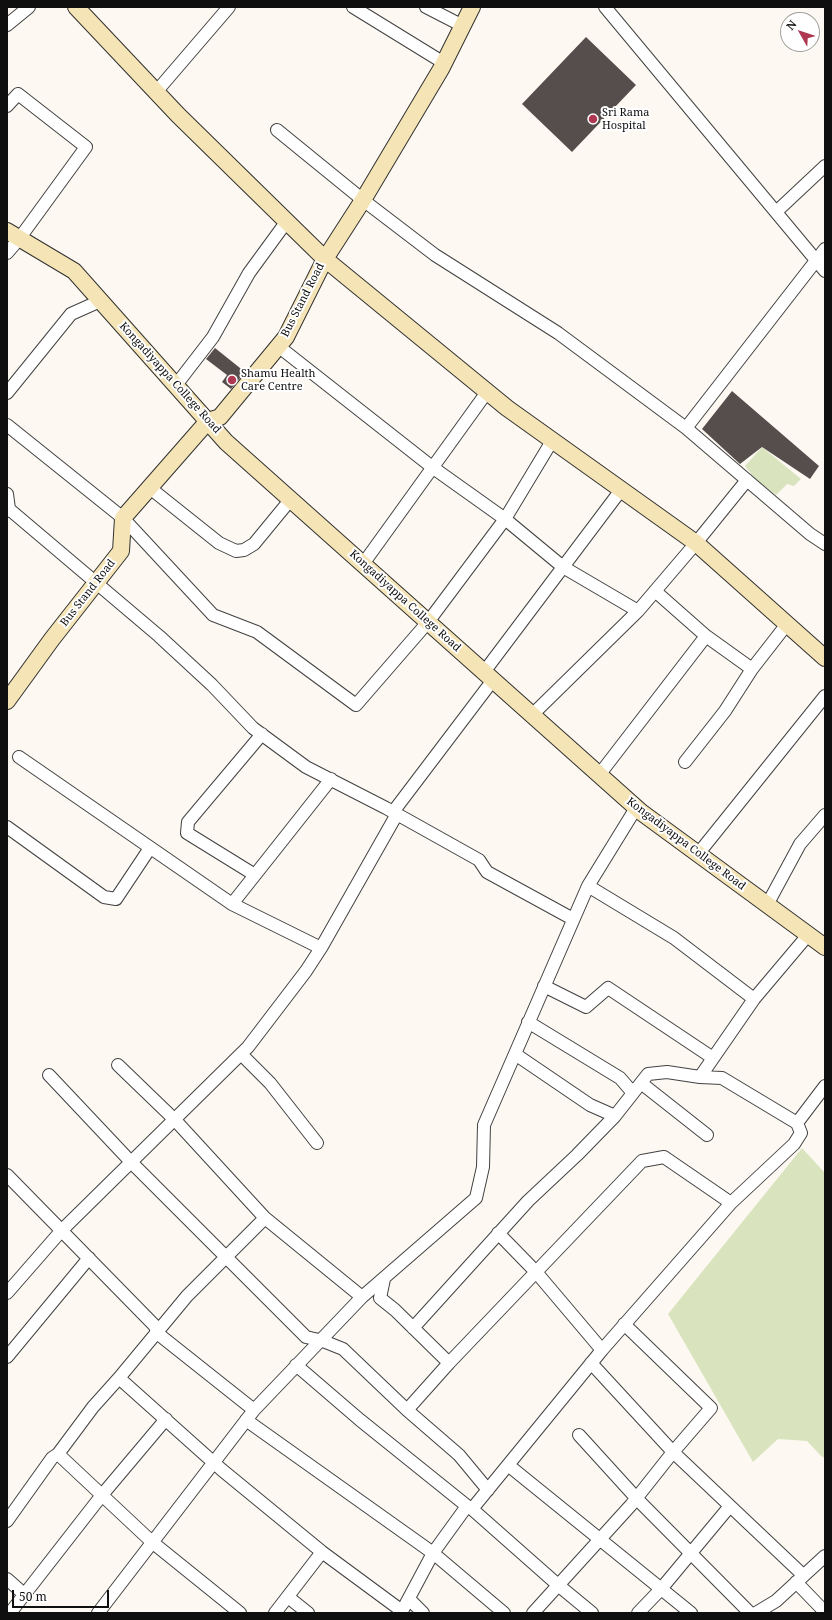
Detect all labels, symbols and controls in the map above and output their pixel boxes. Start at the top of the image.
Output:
north arrow [780,12,820,52]
text: N [783,17,800,33]
place label: Sri Rama Hospital [602,106,650,132]
marker: Sri Rama Hospital [587,113,599,125]
street label: Bus Stand Road [279,261,327,339]
street label: Kongadiyappa College Road [116,320,224,436]
place label: Shamu Health Care Centre [241,367,315,393]
marker: Shamu Health Care Centre [226,374,238,386]
street label: Kongadiyappa College Road [347,547,463,655]
street label: Bus Stand Road [58,557,118,629]
street label: Kongadiyappa College Road [624,795,748,893]
scale bar [14,1582,111,1608]
text: 50 m [19,1588,47,1605]

